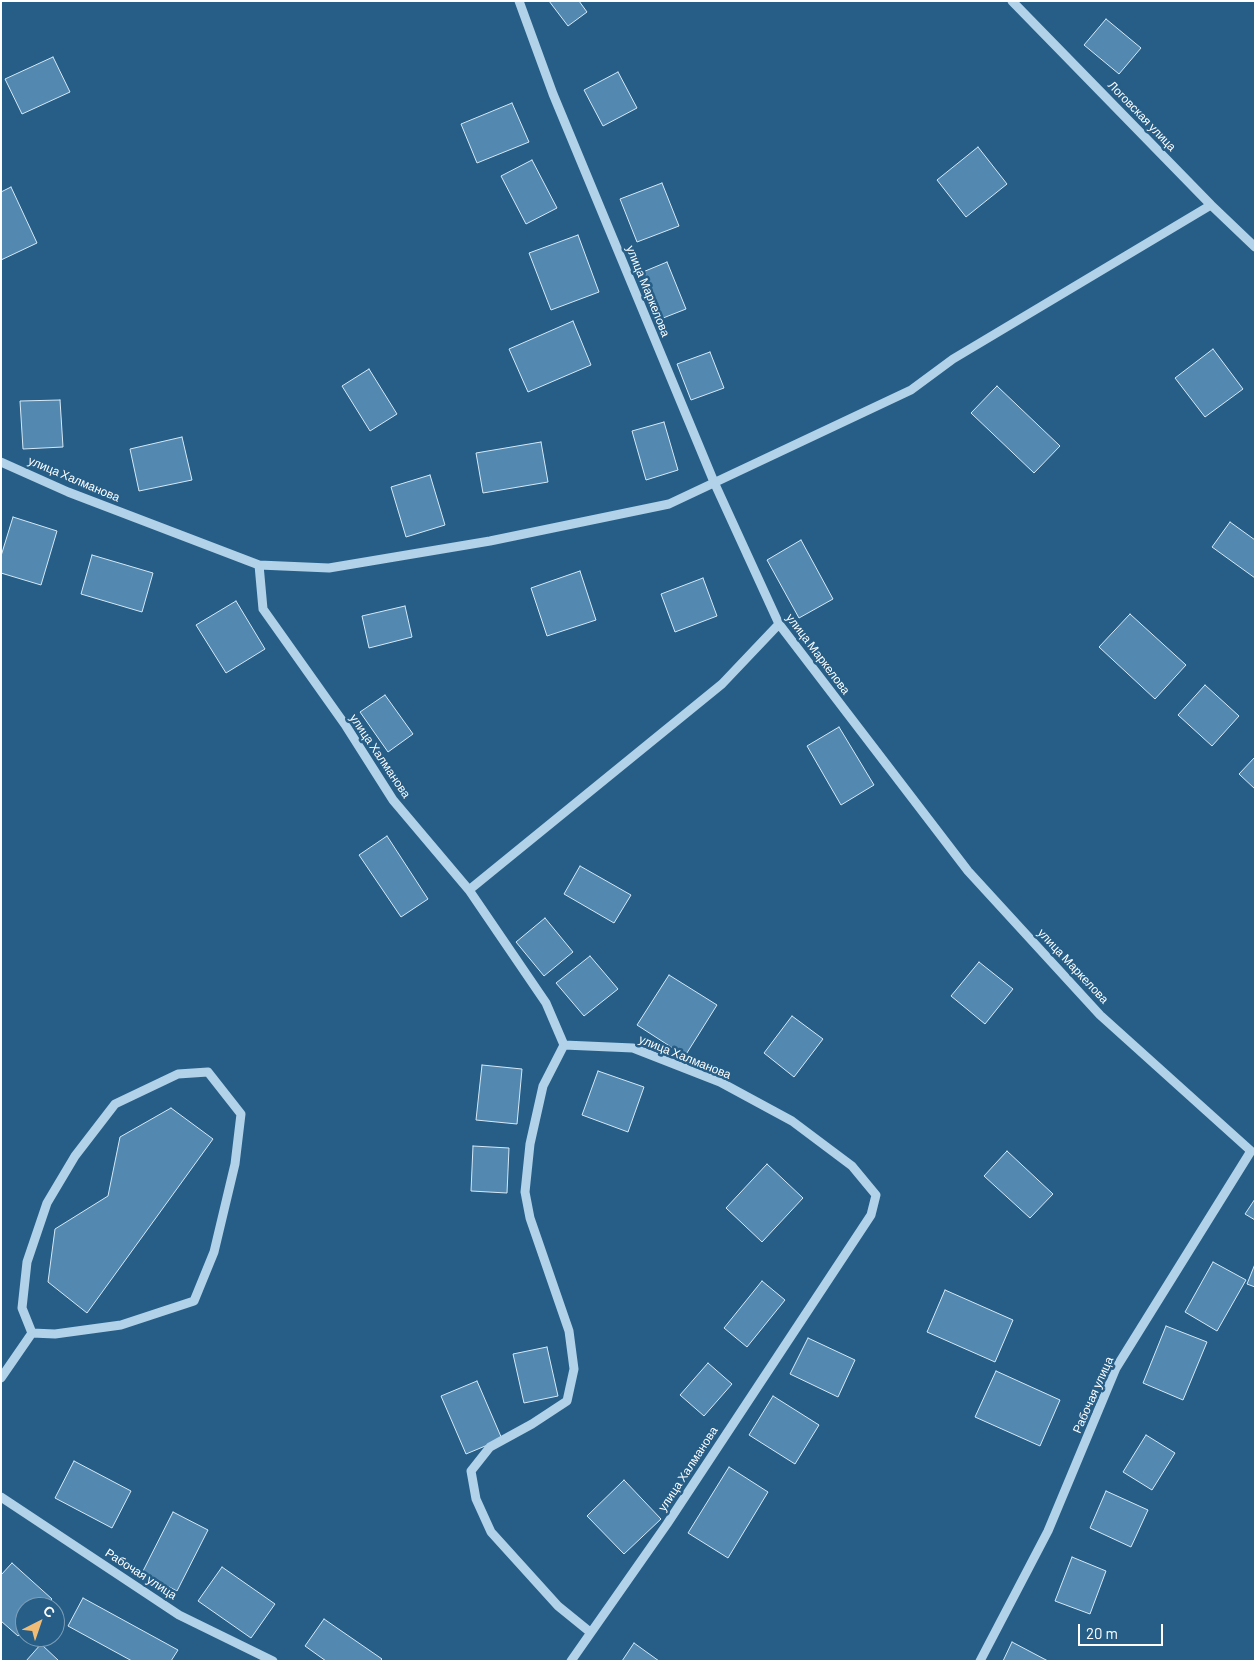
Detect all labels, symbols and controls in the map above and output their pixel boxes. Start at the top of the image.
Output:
street label: Логовская улица [1105,78,1179,154]
street label: улица Маркелова [623,243,673,339]
street label: улица Халманова [26,453,122,505]
street label: улица Маркелова [783,611,853,697]
street label: улица Халманова [347,711,413,801]
street label: улица Маркелова [1035,926,1111,1006]
street label: улица Халманова [637,1032,733,1082]
street label: Рабочая улица [1070,1354,1116,1436]
street label: улица Халманова [655,1424,721,1514]
street label: Рабочая улица [103,1546,179,1602]
north arrow [15,1597,65,1647]
text: С [40,1601,59,1621]
scale bar [1081,1614,1166,1646]
text: 20 m [1086,1624,1118,1642]

